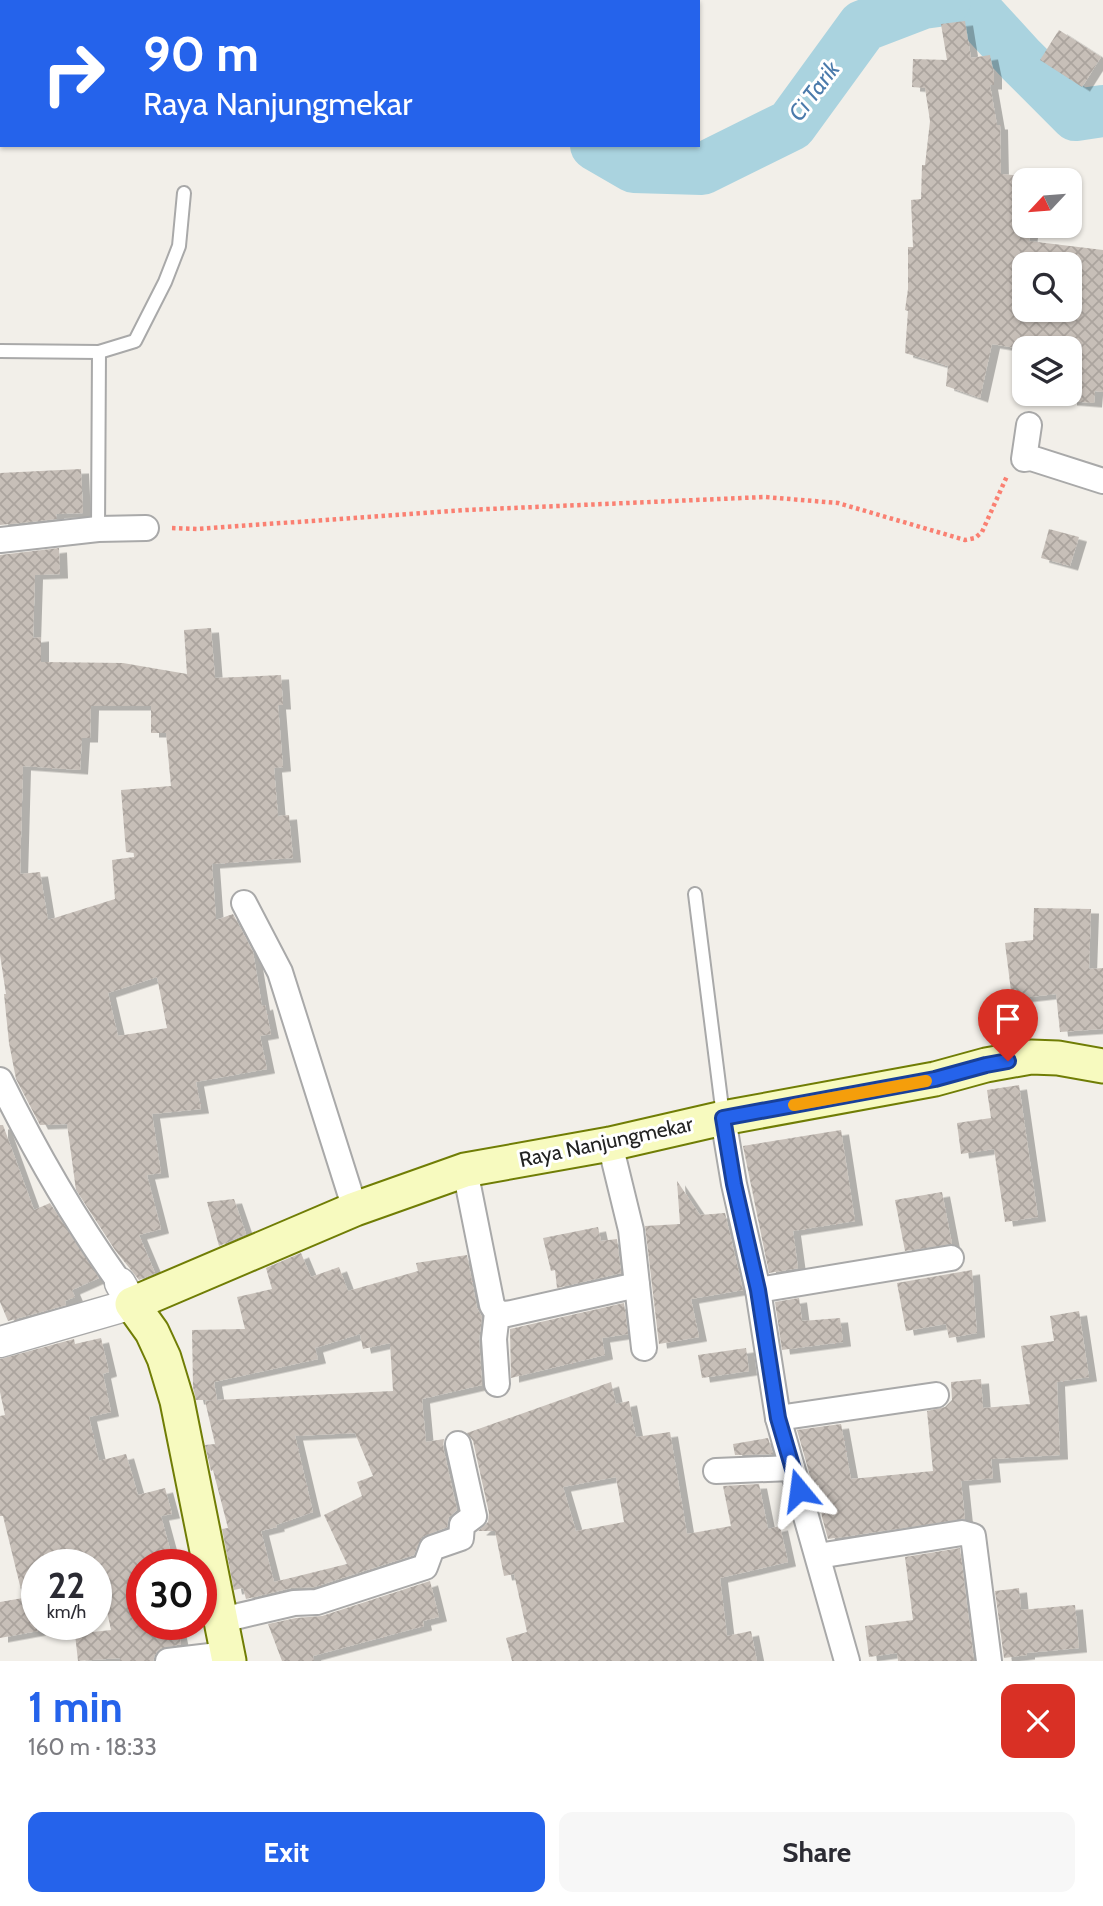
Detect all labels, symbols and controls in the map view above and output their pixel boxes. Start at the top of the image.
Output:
text: 90 m [143,24,259,83]
icon: right [28,28,119,119]
water label: Ci Tarik [782,55,846,126]
text: Raya Nanjungmekar [143,84,412,123]
north arrow [1012,168,1082,238]
map controls [1012,168,1082,406]
button: search [1012,252,1082,322]
button: layers [1012,336,1082,406]
pin [978,989,1038,1061]
icon: arrive [989,1000,1027,1038]
street label: Raya Nanjungmekar [517,1111,695,1173]
position arrow [762,1453,836,1527]
speed limit sign: 30 [126,1549,217,1640]
text: 22 [48,1564,85,1607]
text: km/h [47,1601,86,1623]
text: 1 min [28,1681,123,1733]
button: close [1001,1684,1075,1758]
text: 160 m · 18:33 [28,1733,157,1761]
button: Exit [28,1812,545,1892]
button: Share [559,1812,1075,1892]

